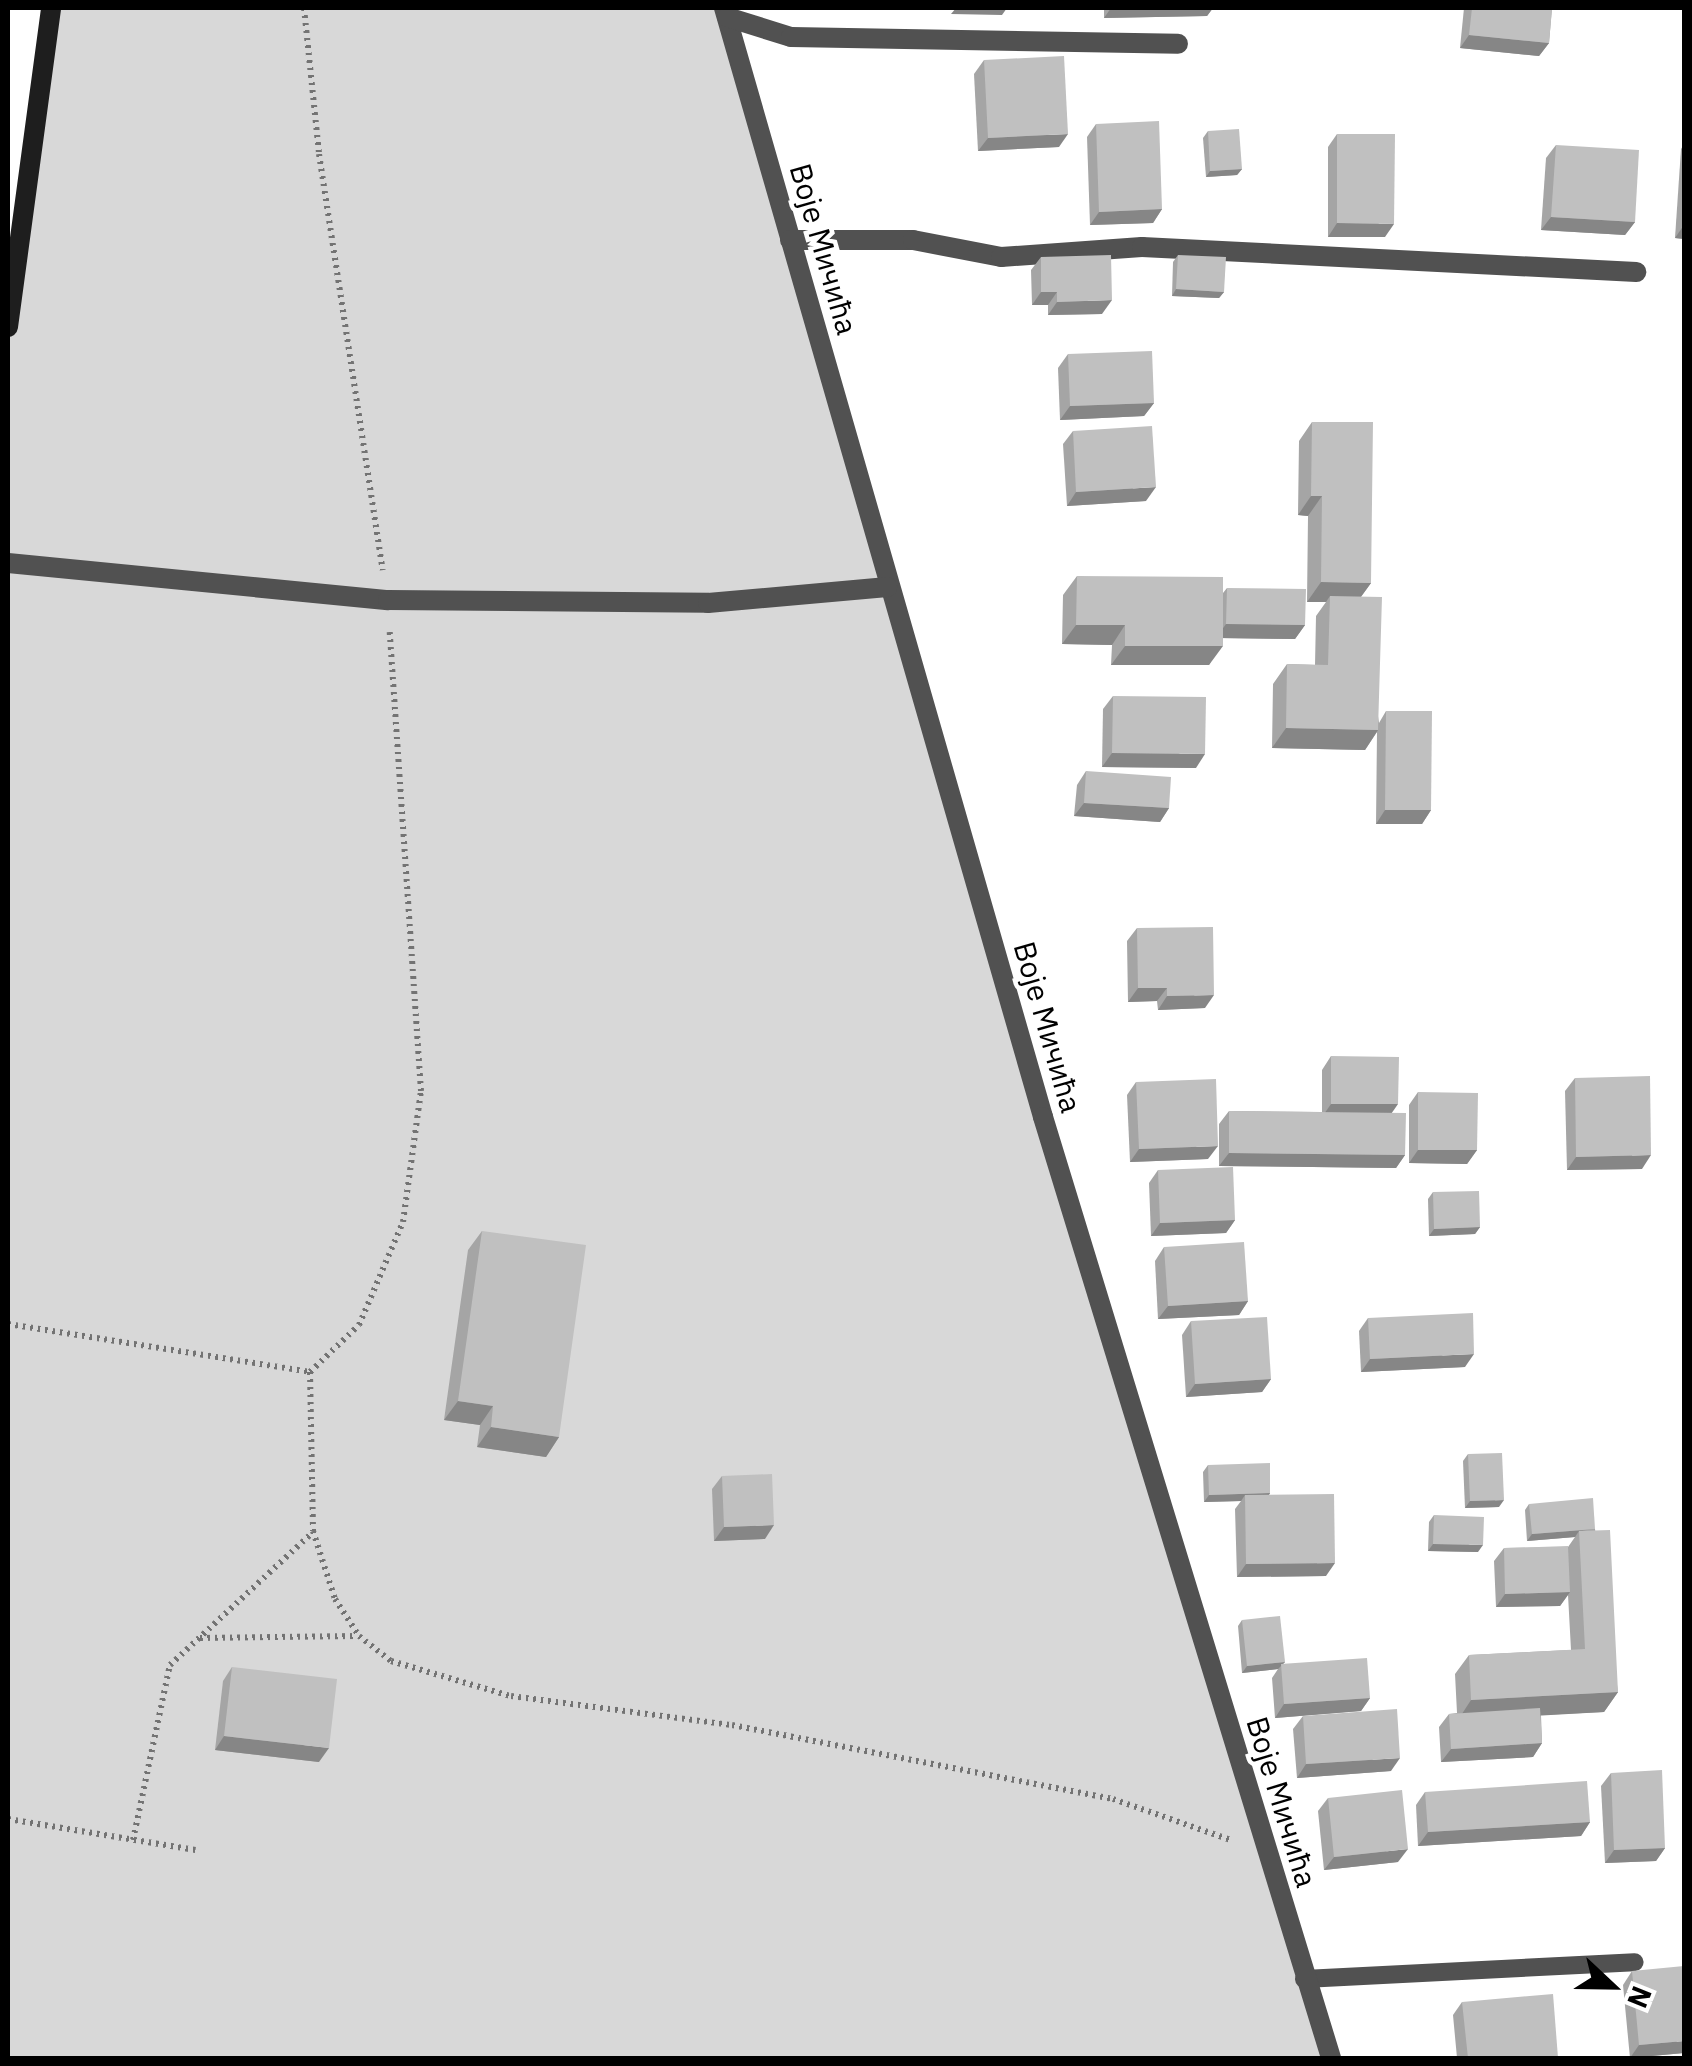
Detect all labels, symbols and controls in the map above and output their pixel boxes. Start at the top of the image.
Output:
street label: Воје Мичића [782,159,866,339]
street label: Воје Мичића [1006,937,1090,1117]
street label: Воје Мичића [1239,1712,1325,1892]
north arrow [1562,1936,1662,2036]
text: N [1619,1981,1661,2014]

